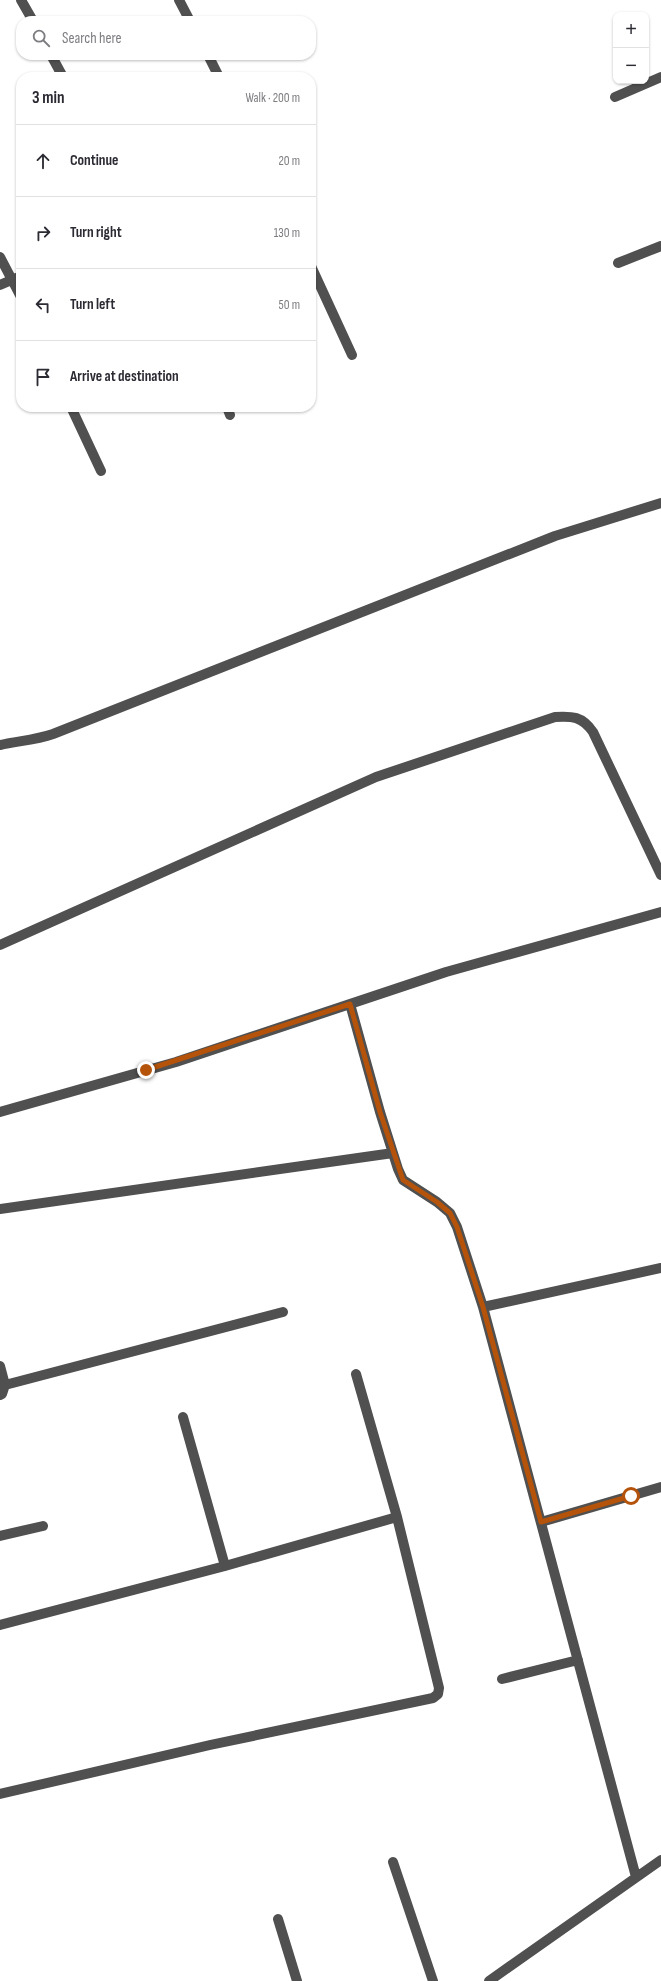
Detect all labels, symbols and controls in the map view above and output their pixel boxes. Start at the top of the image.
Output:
map controls [613,12,649,84]
button: + [613,12,649,48]
search box [16,16,316,60]
icon: search [30,27,52,49]
text: Search here [62,29,122,48]
button: − [613,48,649,84]
text: 3 min [32,88,65,108]
text: Walk · 200 m [245,90,300,106]
icon: ahead [32,150,54,172]
text: Continue [70,151,119,170]
text: 20 m [278,153,300,169]
icon: right [32,222,54,244]
text: Turn right [70,223,122,242]
text: 130 m [274,225,300,241]
icon: left [32,294,54,316]
text: Turn left [70,295,115,314]
text: 50 m [279,297,300,313]
icon: arrive [32,366,54,388]
text: Arrive at destination [70,367,179,386]
route end [137,1061,155,1079]
route start [622,1487,640,1505]

